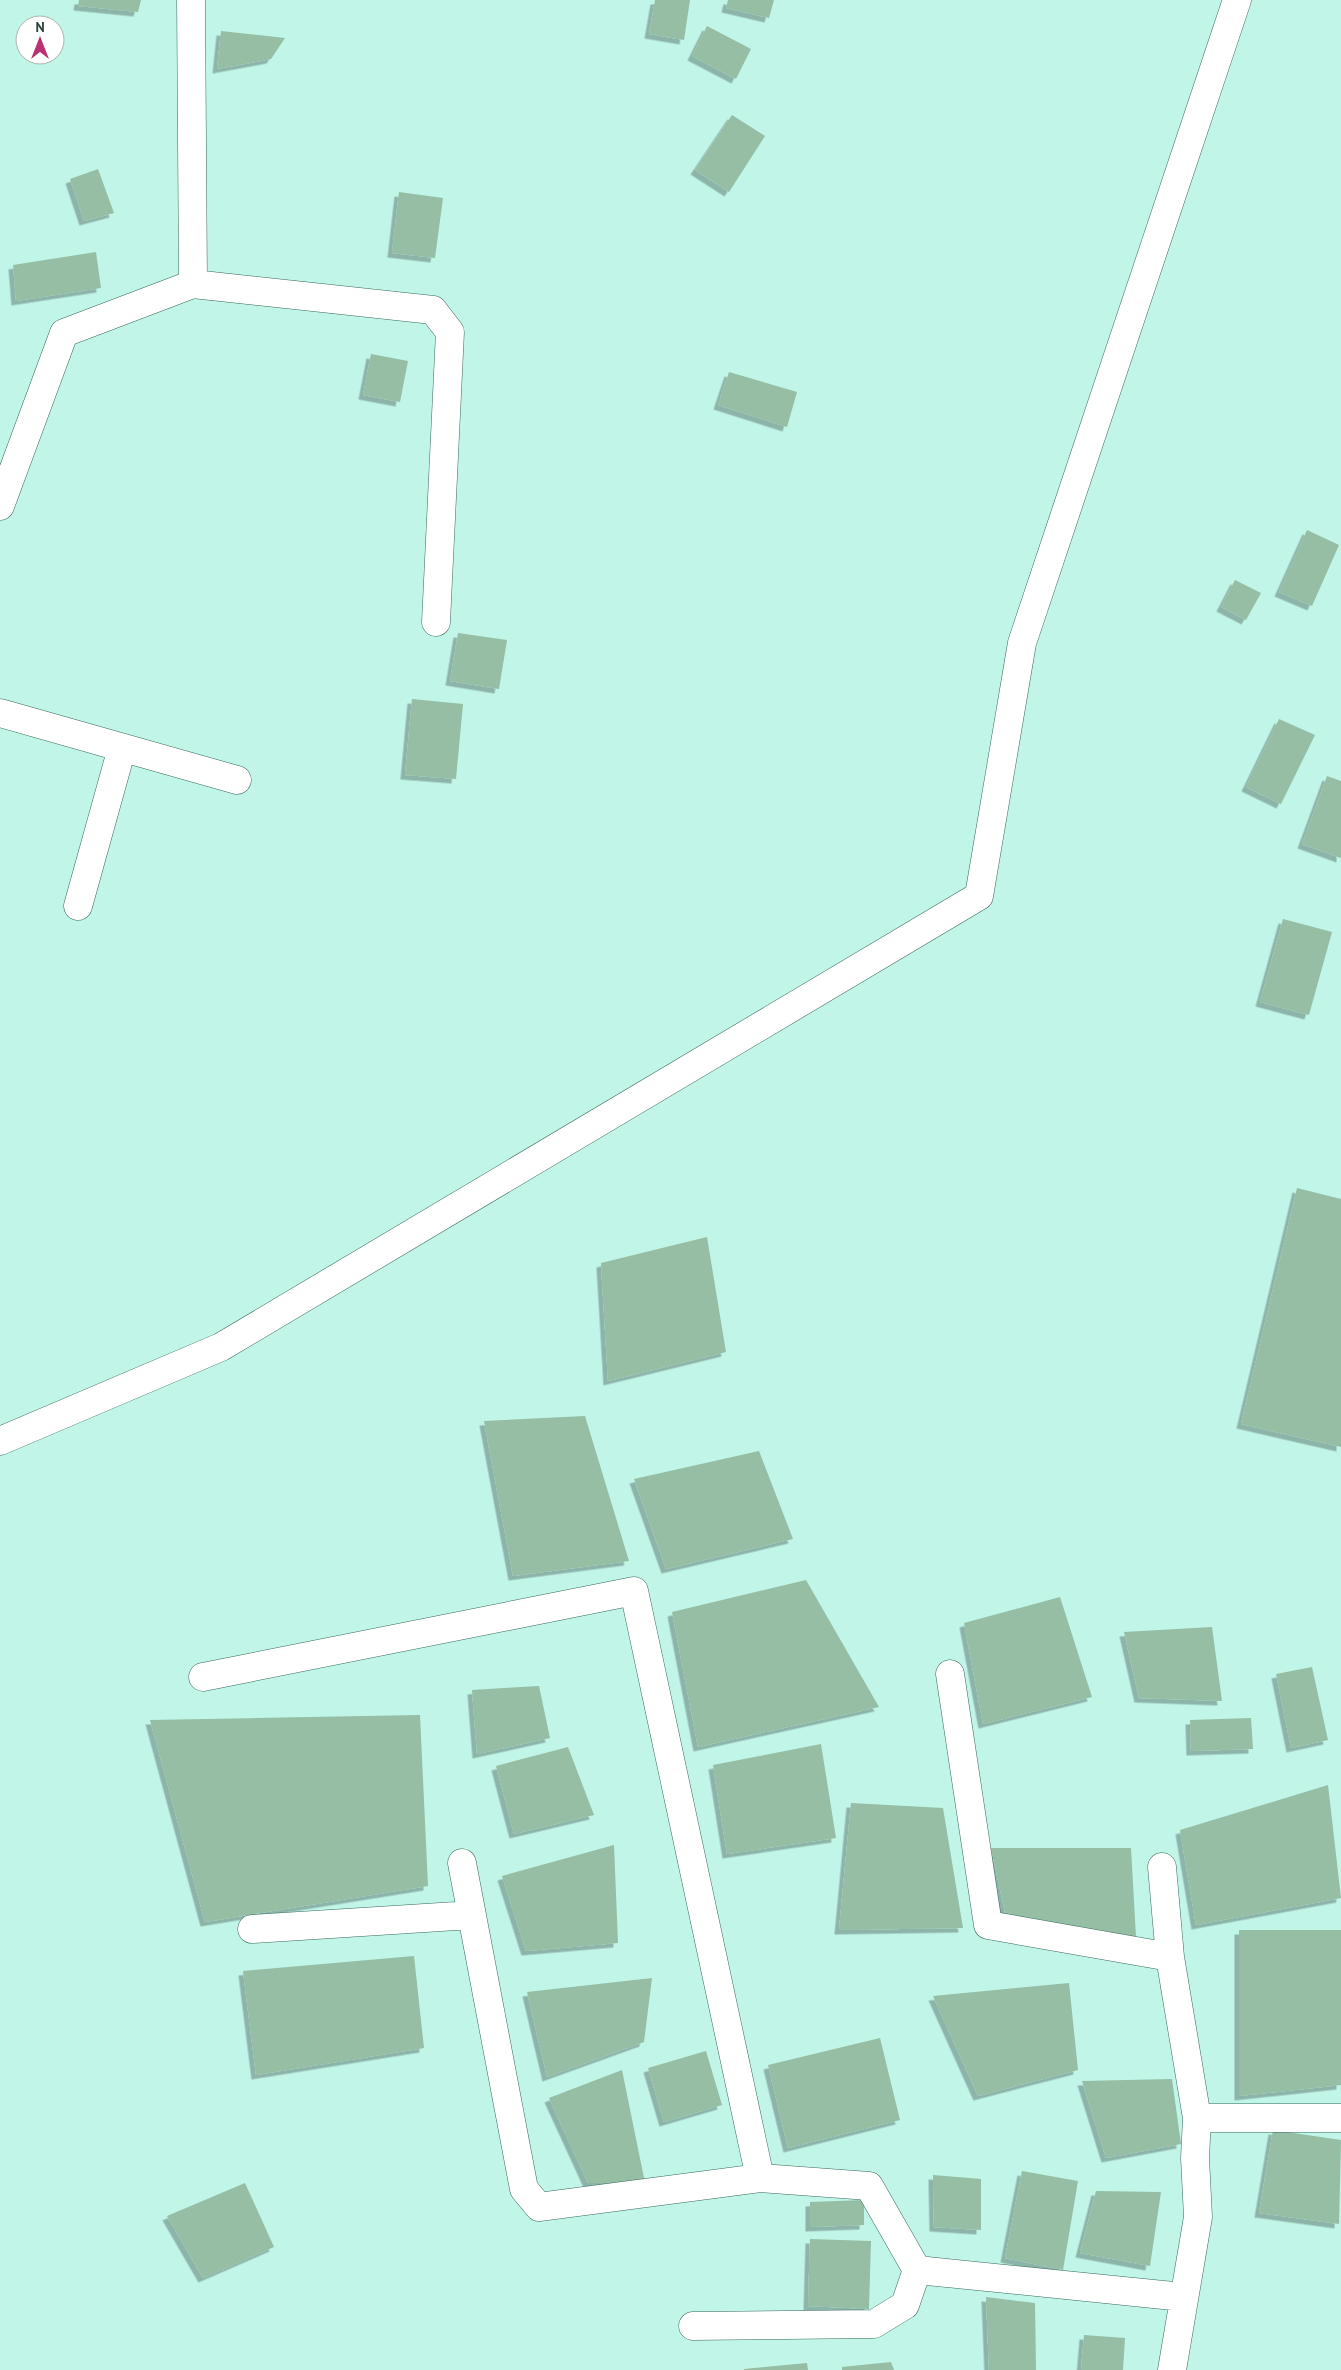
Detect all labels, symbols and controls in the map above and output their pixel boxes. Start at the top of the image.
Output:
north arrow [15,15,65,65]
text: N [35,18,45,36]

